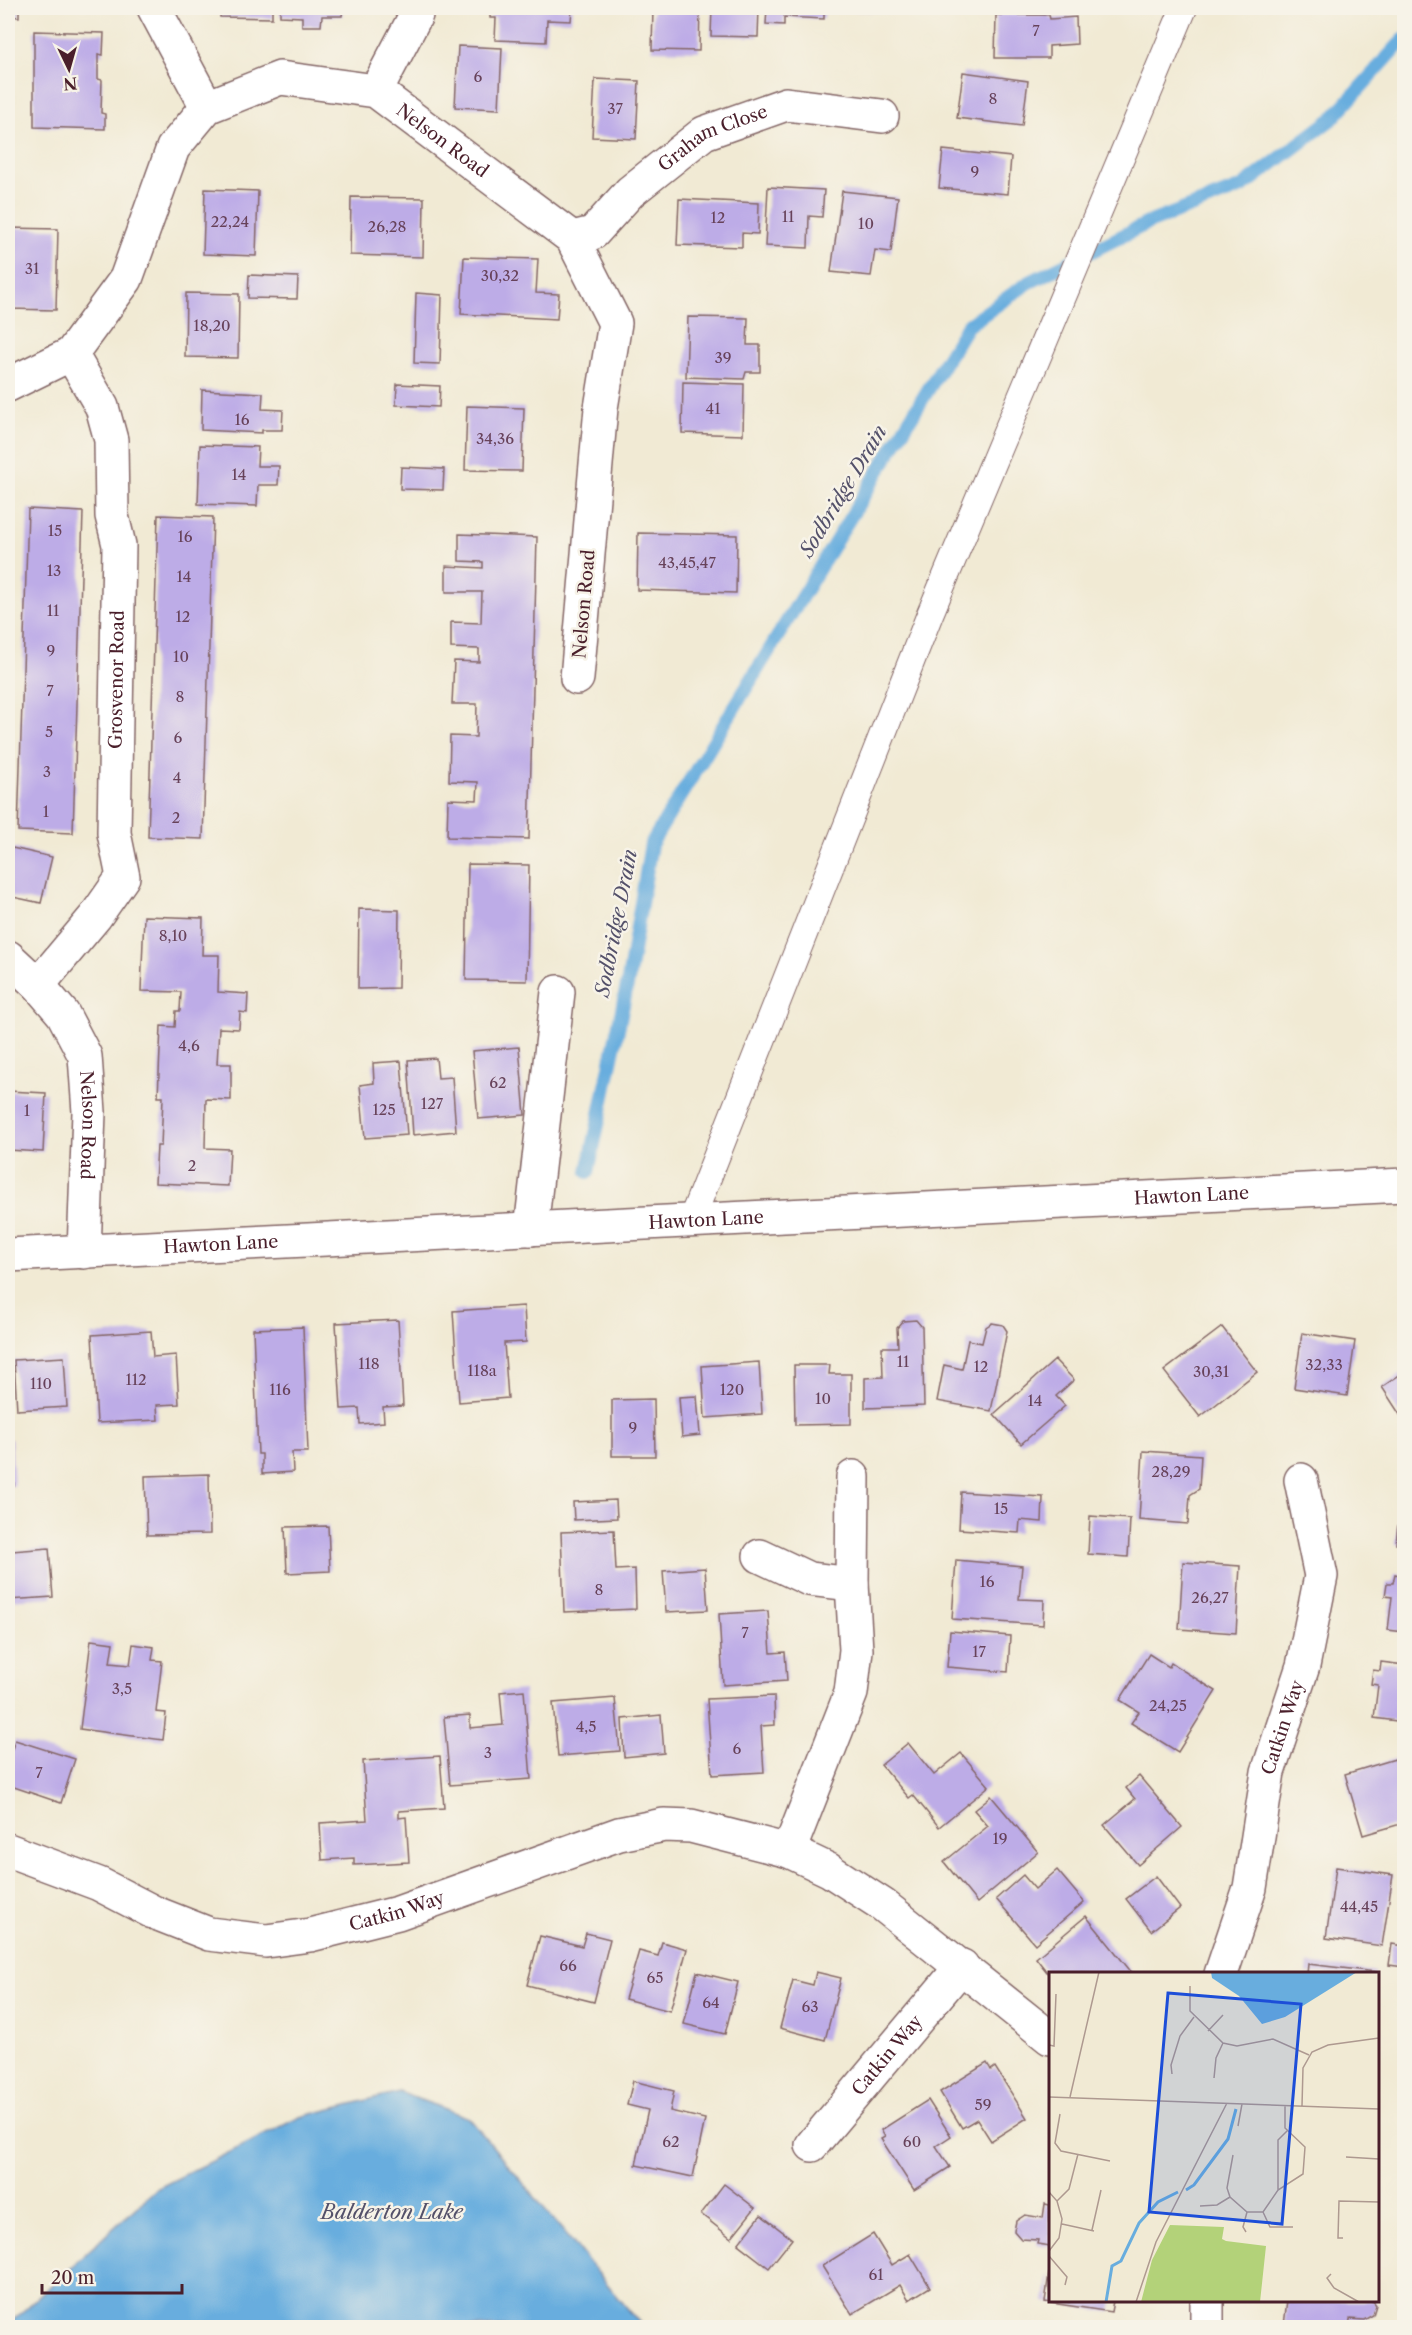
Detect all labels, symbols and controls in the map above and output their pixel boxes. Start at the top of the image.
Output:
house number: 7 [1032,21,1040,40]
north arrow [39,39,99,99]
house number: 6 [474,67,483,86]
text: N [62,73,78,95]
house number: 8 [989,89,998,108]
street label: Nelson Road [392,99,493,182]
house number: 37 [607,99,623,118]
street label: Graham Close [654,100,770,176]
house number: 9 [971,162,979,181]
house number: 11 [782,207,795,226]
house number: 12 [711,208,725,227]
house number: 22,24 [211,212,249,231]
house number: 10 [858,214,874,233]
house number: 26,28 [368,217,407,236]
house number: 31 [25,259,40,278]
house number: 30,32 [481,266,519,285]
house number: 18,20 [193,316,231,335]
house number: 39 [714,348,732,367]
house number: 41 [706,399,721,418]
house number: 16 [234,410,250,429]
water label: Sodbridge Drain [794,421,892,562]
house number: 34,36 [476,429,514,448]
house number: 14 [232,465,246,484]
house number: 15 [48,521,62,540]
house number: 16 [177,527,193,546]
street label: Nelson Road [568,549,600,659]
house number: 43,45,47 [658,553,716,572]
house number: 13 [47,561,61,580]
house number: 14 [177,567,191,586]
house number: 11 [47,601,60,620]
house number: 12 [176,607,190,626]
street label: Grosvenor Road [104,610,129,749]
house number: 9 [47,641,55,660]
house number: 10 [173,647,189,666]
house number: 7 [46,681,54,700]
house number: 8 [176,687,185,706]
house number: 5 [45,722,53,741]
house number: 6 [174,728,183,747]
house number: 3 [43,762,51,781]
house number: 4 [173,768,181,787]
house number: 1 [43,802,50,821]
house number: 2 [172,808,180,827]
water label: Sodbridge Drain [590,847,642,1000]
house number: 8,10 [159,926,187,945]
house number: 4,6 [178,1036,200,1055]
street label: Nelson Road [75,1070,100,1180]
house number: 62 [489,1073,507,1092]
house number: 127 [421,1094,444,1113]
house number: 125 [372,1100,396,1119]
house number: 1 [24,1101,31,1120]
house number: 2 [188,1156,196,1175]
street label: Hawton Lane [1133,1182,1250,1210]
street label: Hawton Lane [648,1206,764,1234]
street label: Hawton Lane [163,1230,279,1258]
house number: 11 [897,1352,910,1371]
house number: 118 [358,1354,380,1373]
house number: 32,33 [1305,1355,1343,1374]
house number: 12 [974,1357,988,1376]
house number: 118a [467,1361,497,1380]
house number: 30,31 [1193,1362,1230,1381]
house number: 112 [125,1370,147,1389]
house number: 110 [30,1374,52,1393]
house number: 116 [269,1380,291,1399]
house number: 120 [720,1380,744,1399]
house number: 10 [815,1389,831,1408]
house number: 14 [1028,1391,1042,1410]
house number: 9 [629,1418,637,1437]
house number: 28,29 [1152,1462,1190,1481]
house number: 15 [994,1499,1008,1518]
house number: 16 [979,1572,995,1591]
house number: 8 [595,1580,604,1599]
house number: 26,27 [1191,1588,1229,1607]
house number: 7 [741,1623,749,1642]
house number: 17 [972,1642,986,1661]
street label: Catkin Way [1257,1676,1309,1778]
house number: 3,5 [112,1679,132,1698]
house number: 24,25 [1149,1696,1187,1715]
house number: 4,5 [576,1717,596,1736]
house number: 6 [733,1739,742,1758]
house number: 3 [484,1743,492,1762]
house number: 7 [35,1763,43,1782]
house number: 19 [992,1829,1008,1848]
street label: Catkin Way [347,1886,448,1936]
house number: 44,45 [1340,1897,1378,1916]
house number: 66 [559,1956,577,1975]
house number: 65 [647,1968,663,1987]
inset map [1049,1972,1379,2302]
house number: 64 [702,1993,720,2012]
house number: 63 [801,1997,819,2016]
street label: Catkin Way [847,2010,928,2100]
house number: 59 [975,2095,991,2114]
house number: 62 [662,2132,680,2151]
house number: 60 [903,2132,921,2151]
water label: Balderton Lake [319,2200,464,2224]
scale bar [42,2257,182,2295]
house number: 61 [868,2265,884,2284]
text: 20 m [51,2267,95,2289]

